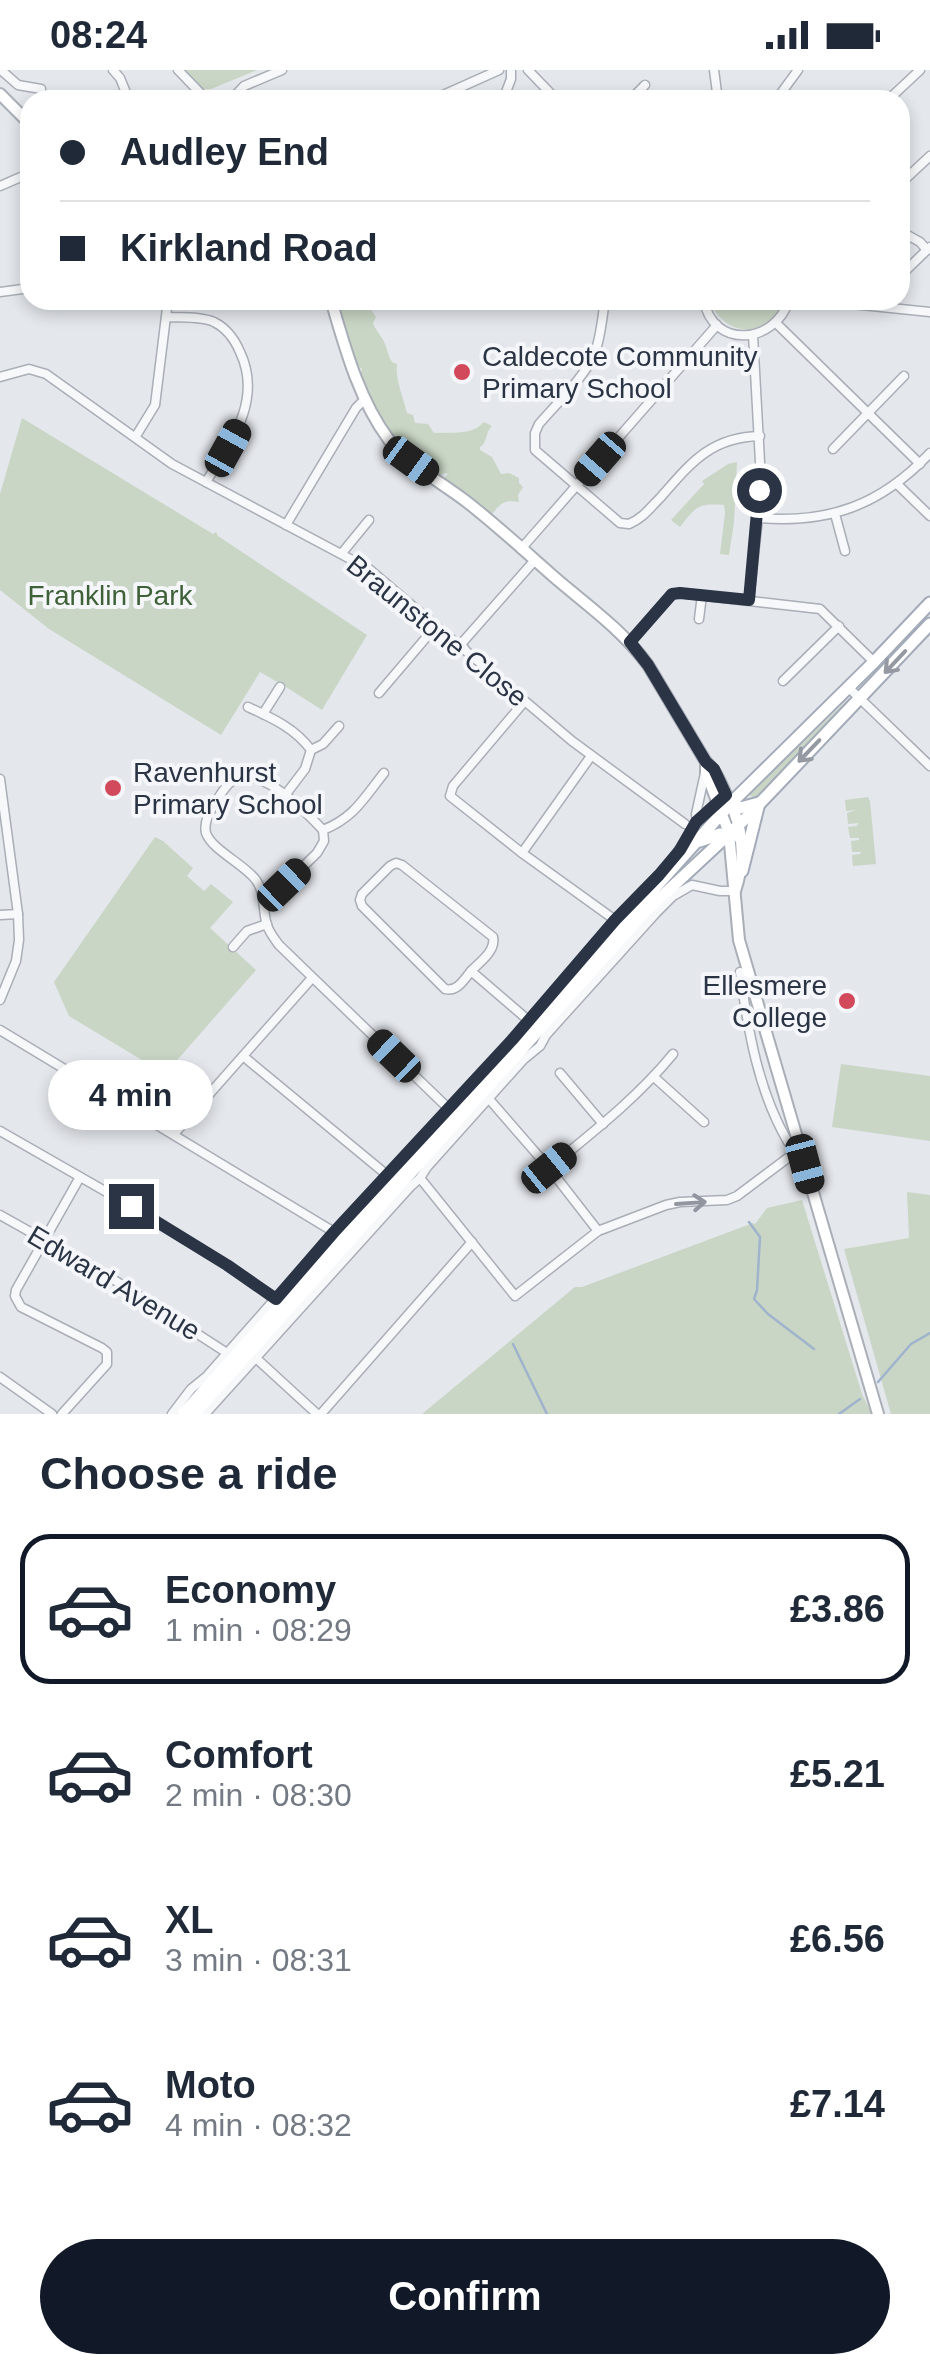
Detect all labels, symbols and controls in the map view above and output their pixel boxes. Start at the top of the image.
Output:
text: 08:24 [50,14,147,56]
text: Audley End [120,131,329,173]
text: Kirkland Road [120,227,378,269]
place label: Caldecote Community Primary School [482,341,757,404]
marker: Caldecote Community Primary School [451,361,473,383]
car [200,414,256,482]
car [569,427,631,491]
car [378,431,444,491]
route start [737,468,782,513]
street label: Braunstone Close [341,549,533,713]
park label: Franklin Park [28,580,193,611]
one-way arrow [883,649,907,673]
one-way arrow [797,738,821,762]
place label: Ravenhurst Primary School [133,757,323,820]
marker: Ravenhurst Primary School [102,777,124,799]
car [252,853,316,917]
place label: Ellesmere College [703,970,827,1033]
marker: Ellesmere College [836,990,858,1012]
car [362,1024,426,1088]
callout: 4 min [48,1061,214,1131]
text: 4 min [89,1077,172,1113]
car [783,1131,827,1197]
car [516,1137,582,1199]
route end [109,1184,154,1229]
one-way arrow [674,1193,706,1212]
street label: Edward Avenue [22,1219,206,1347]
text: Choose a ride [40,1448,338,1499]
icon: car [45,1564,135,1654]
text: Economy [165,1569,336,1611]
text: £3.86 [790,1588,885,1630]
text: 1 min · 08:29 [165,1612,352,1648]
icon: car [45,1729,135,1819]
text: Comfort [165,1734,313,1776]
text: £5.21 [790,1753,885,1795]
text: 2 min · 08:30 [165,1777,352,1813]
icon: car [45,1894,135,1984]
text: XL [165,1899,214,1941]
text: £6.56 [790,1918,885,1960]
text: 3 min · 08:31 [165,1942,352,1978]
icon: car [45,2059,135,2149]
text: Moto [165,2064,256,2106]
text: £7.14 [790,2083,885,2125]
text: 4 min · 08:32 [165,2107,352,2143]
button: Confirm [40,2239,890,2354]

